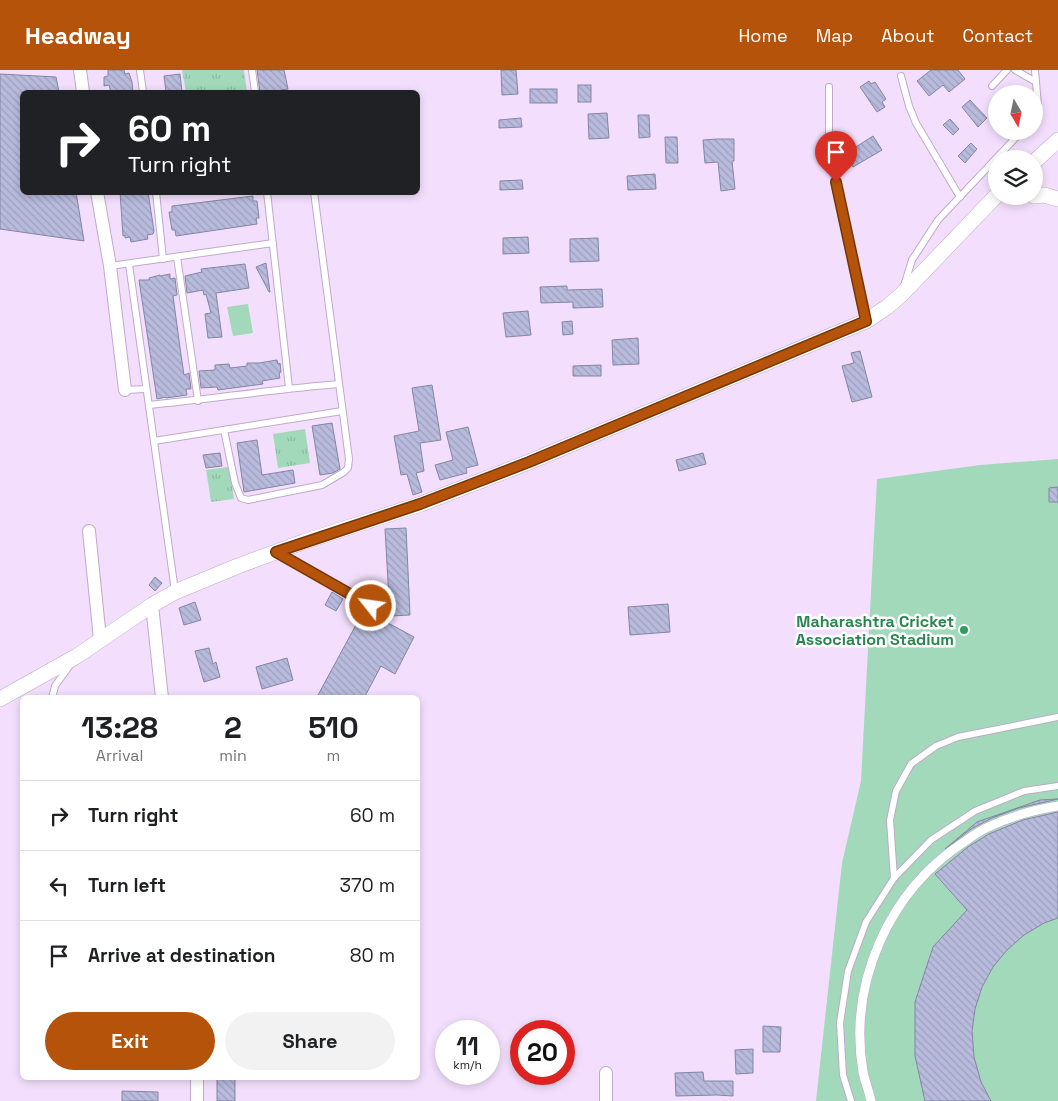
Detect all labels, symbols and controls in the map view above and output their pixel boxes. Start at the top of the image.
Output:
text: Headway [25,20,131,51]
text: Home [739,24,788,47]
text: Map [816,24,853,47]
text: About [881,24,935,47]
text: Contact [963,24,1033,47]
north arrow [988,85,1042,140]
map controls [988,85,1043,205]
text: 60 m [128,107,211,151]
icon: right [45,110,110,175]
pin [815,131,857,182]
icon: arrive [822,138,850,166]
text: Turn right [128,150,231,178]
button: layers [988,150,1043,205]
position arrow [344,579,396,631]
place label: Maharashtra Cricket Association Stadium [796,611,954,650]
marker: Maharashtra Cricket Association Stadium [958,624,970,636]
text: 13:28 [81,708,158,747]
text: 2 [224,708,242,747]
text: 510 [308,708,359,747]
text: Arrival [96,745,143,766]
text: min [219,745,247,766]
text: m [326,745,340,766]
icon: right [45,802,73,830]
text: Turn right [88,803,178,828]
text: 60 m [350,803,395,828]
icon: left [45,872,73,900]
text: Turn left [88,873,166,898]
text: 370 m [340,873,395,898]
icon: arrive [45,942,73,970]
text: Arrive at destination [88,943,276,968]
text: 80 m [350,943,395,968]
button: Exit [45,1012,215,1070]
button: Share [225,1012,395,1070]
speed limit sign: 20 [510,1020,575,1085]
text: 11 [456,1030,479,1062]
text: km/h [453,1057,482,1073]

